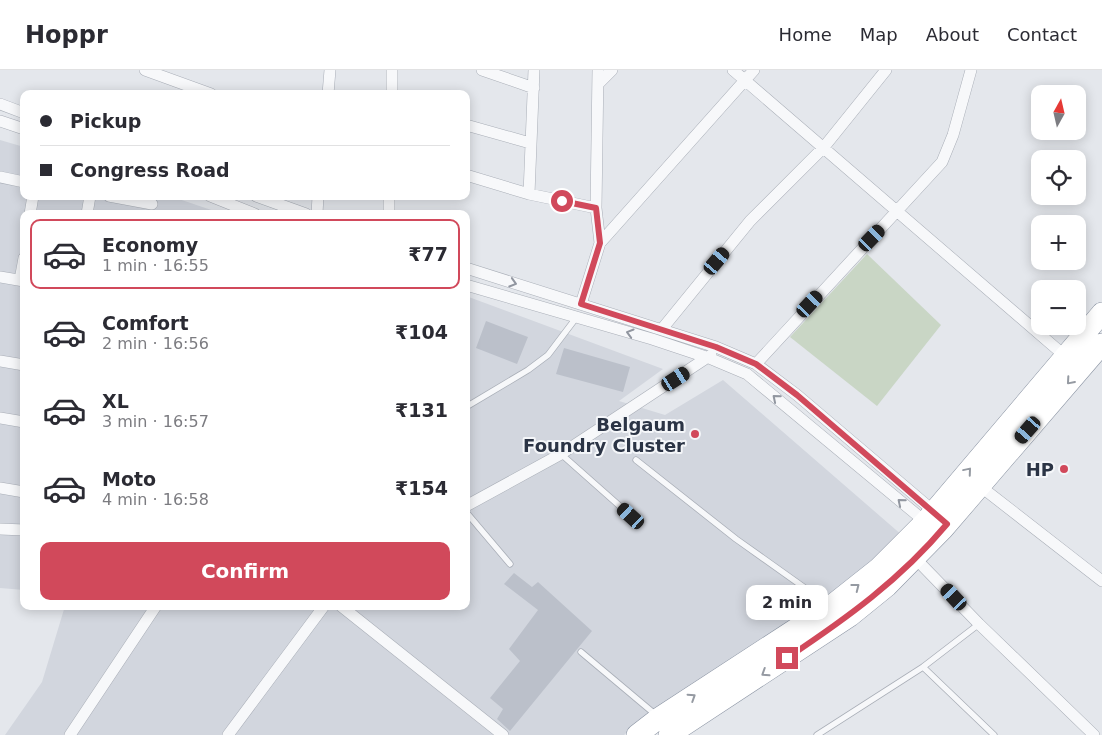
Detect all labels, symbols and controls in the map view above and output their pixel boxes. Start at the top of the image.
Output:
text: Hoppr [25,21,108,49]
text: Home [779,24,832,45]
text: Map [860,24,898,45]
text: About [926,24,979,45]
text: Contact [1007,24,1077,45]
north arrow [1031,85,1086,140]
map controls [1031,85,1086,335]
text: Pickup [70,110,141,132]
button: locate [1031,150,1086,205]
text: Congress Road [70,159,230,181]
route start [551,190,573,212]
button: + [1031,215,1086,270]
car [856,222,887,254]
icon: car [42,232,87,277]
text: Economy [102,234,198,256]
text: ₹77 [408,243,448,265]
car [701,245,732,277]
text: 1 min · 16:55 [102,256,209,275]
one-way arrow [508,277,516,287]
button: − [1031,280,1086,335]
car [794,288,825,320]
icon: car [42,310,87,355]
text: Comfort [102,312,189,334]
text: ₹104 [395,321,448,343]
one-way arrow [625,328,634,339]
text: 2 min · 16:56 [102,334,209,353]
car [659,365,692,393]
one-way arrow [1068,375,1076,384]
icon: car [42,388,87,433]
text: XL [102,390,129,412]
one-way arrow [773,396,782,404]
text: ₹131 [395,399,448,421]
text: 3 min · 16:57 [102,412,209,431]
place label: Belgaum Foundry Cluster [523,414,685,456]
car [1012,414,1043,446]
marker: Belgaum Foundry Cluster [689,428,701,440]
place label: HP [1026,459,1054,480]
marker: HP [1058,463,1070,475]
icon: car [42,466,87,511]
one-way arrow [963,467,972,476]
text: Moto [102,468,156,490]
text: ₹154 [395,477,448,499]
text: 4 min · 16:58 [102,490,209,509]
car [614,500,647,532]
one-way arrow [898,500,907,508]
button: Confirm [40,542,450,600]
car [938,581,969,613]
one-way arrow [850,585,859,593]
callout: 2 min [746,586,828,620]
text: 2 min [762,593,812,612]
route end [776,647,798,669]
one-way arrow [761,666,770,676]
one-way arrow [686,694,695,703]

